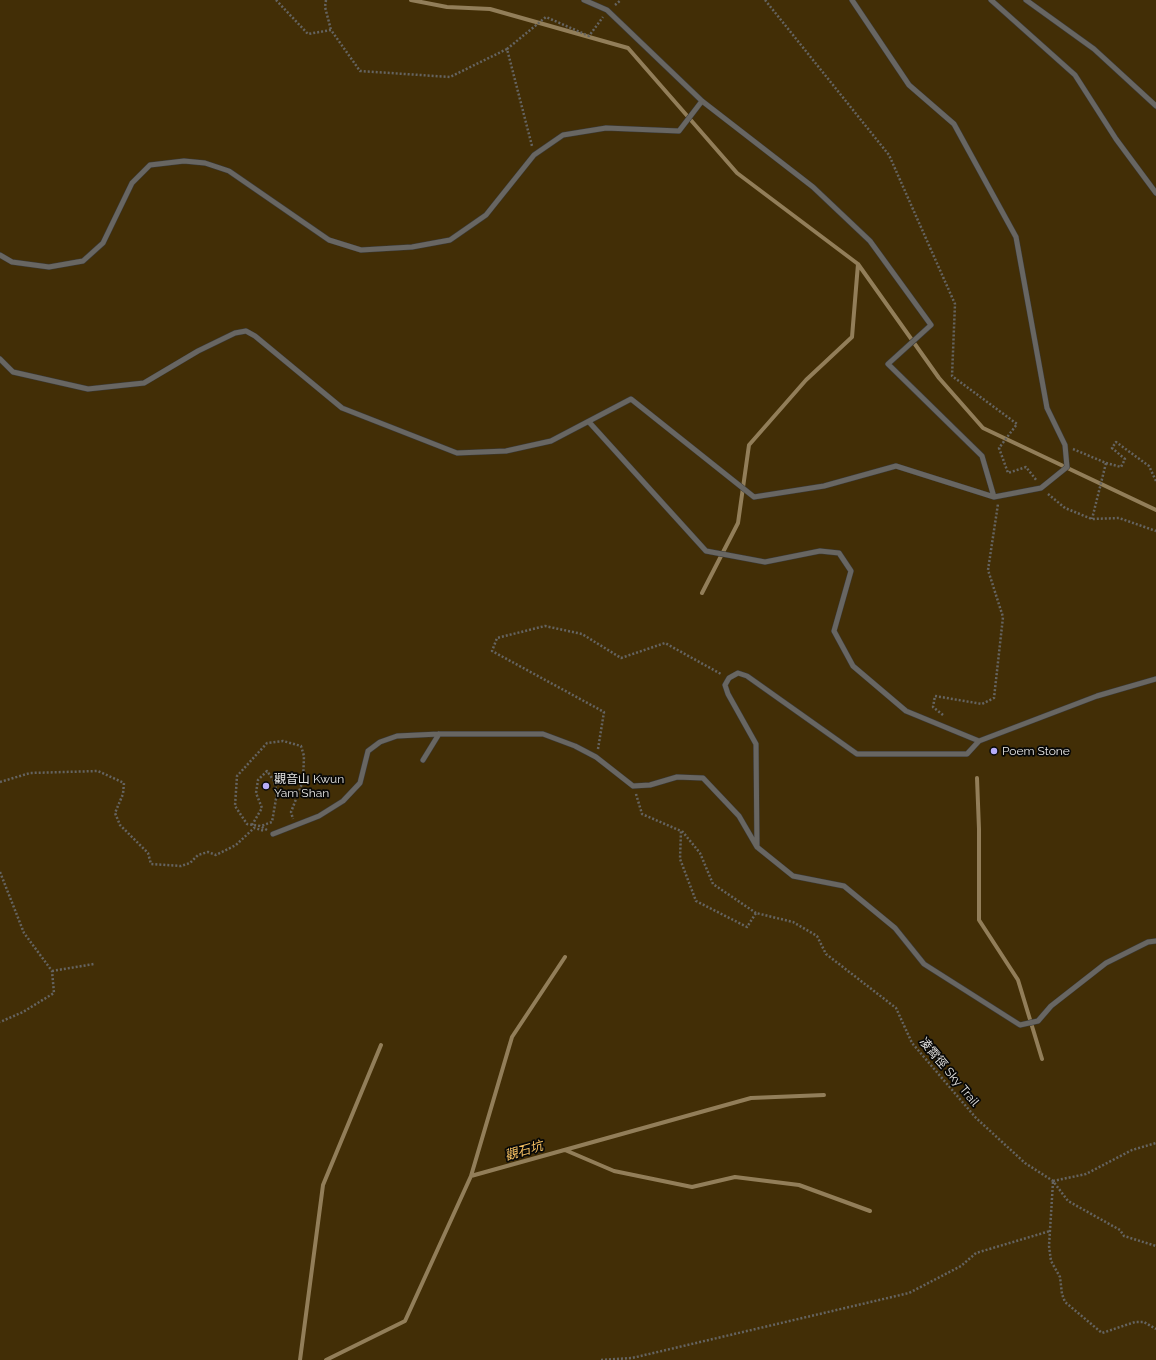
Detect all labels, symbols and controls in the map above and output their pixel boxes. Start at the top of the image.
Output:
place label: Poem Stone [1002,744,1070,758]
marker: Poem Stone [989,746,999,756]
place label: 觀音山 Kwun Yam Shan [274,772,344,800]
marker: 觀音山 Kwun Yam Shan [261,781,271,791]
street label: 凌霄徑 Sky Trail [916,1035,982,1109]
water label: 觀石坑 [503,1138,545,1164]

